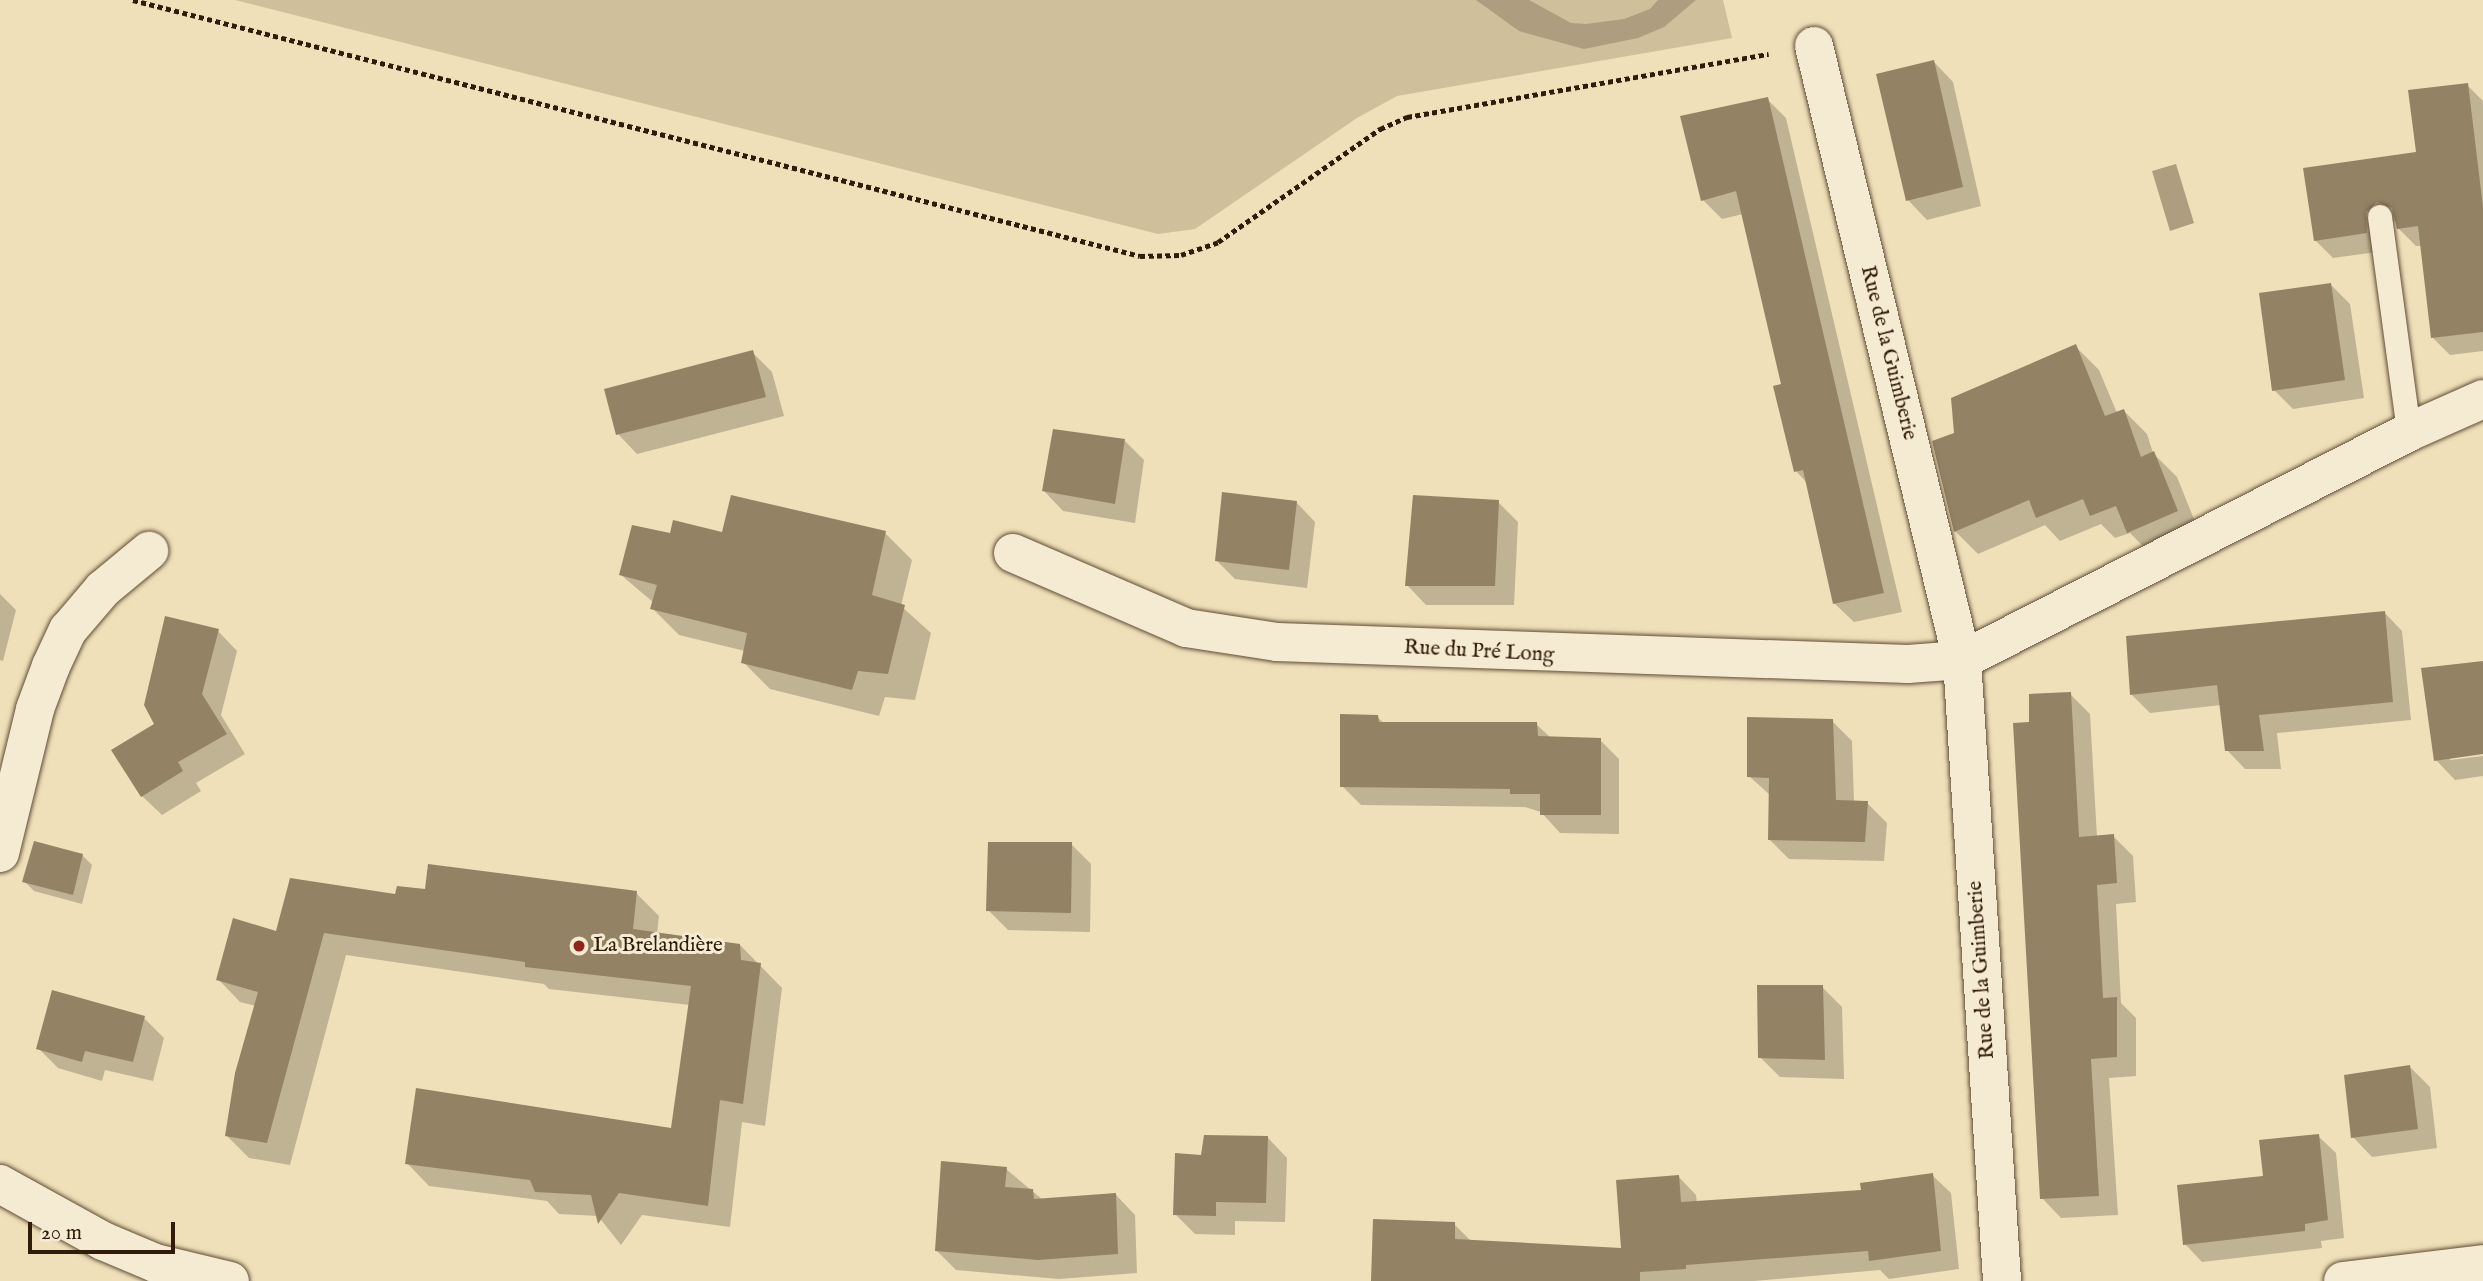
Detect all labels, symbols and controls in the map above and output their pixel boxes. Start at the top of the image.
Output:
street label: Rue de la Guimberie [1854,263,1922,443]
street label: Rue du Pré Long [1403,635,1555,669]
street label: Rue de la Guimberie [1963,880,2001,1060]
place label: La Brelandière [593,933,723,959]
marker: La Brelandière [571,938,587,954]
scale bar [32,1208,178,1252]
text: 20 m [41,1220,82,1247]

